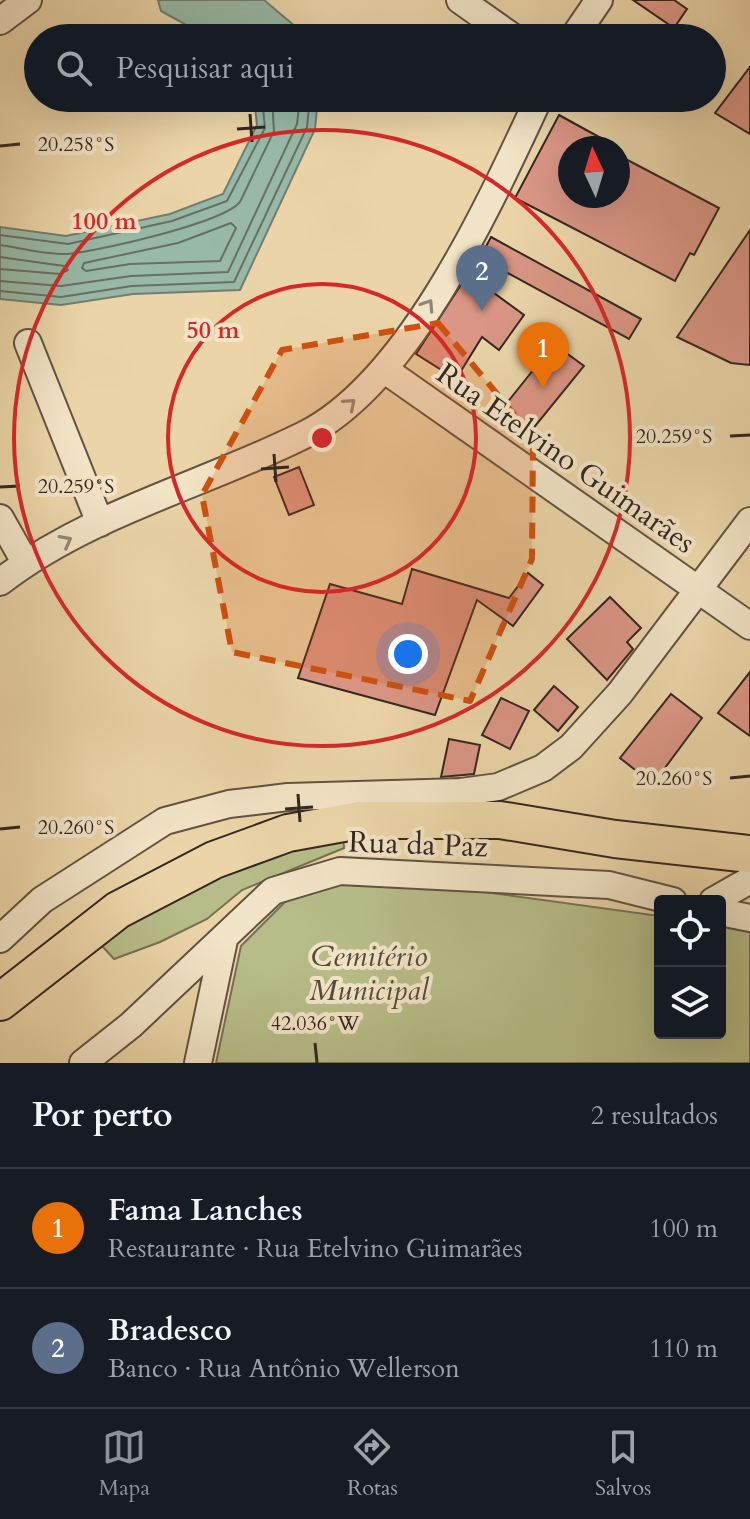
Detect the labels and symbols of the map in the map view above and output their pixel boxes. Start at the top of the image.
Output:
text: 20.258°S [38,131,114,158]
north arrow [558,136,630,208]
text: 100 m [71,205,138,238]
pin: 2 [456,245,508,311]
one-way arrow [418,299,433,314]
text: 50 m [186,314,240,347]
pin: 1 [517,322,569,388]
street label: Rua Etelvino Guimarães [428,354,703,563]
one-way arrow [340,399,355,414]
text: 20.259°S [636,423,712,450]
centre of rings [308,424,336,452]
text: 20.259°S [38,473,114,500]
one-way arrow [58,535,72,550]
your location [388,634,428,674]
text: 20.260°S [636,765,712,792]
text: 20.260°S [38,814,114,841]
street label: Rua da Paz [348,822,489,867]
park label: Cemitério Municipal [309,936,430,1011]
text: 42.036°W [271,1010,360,1037]

